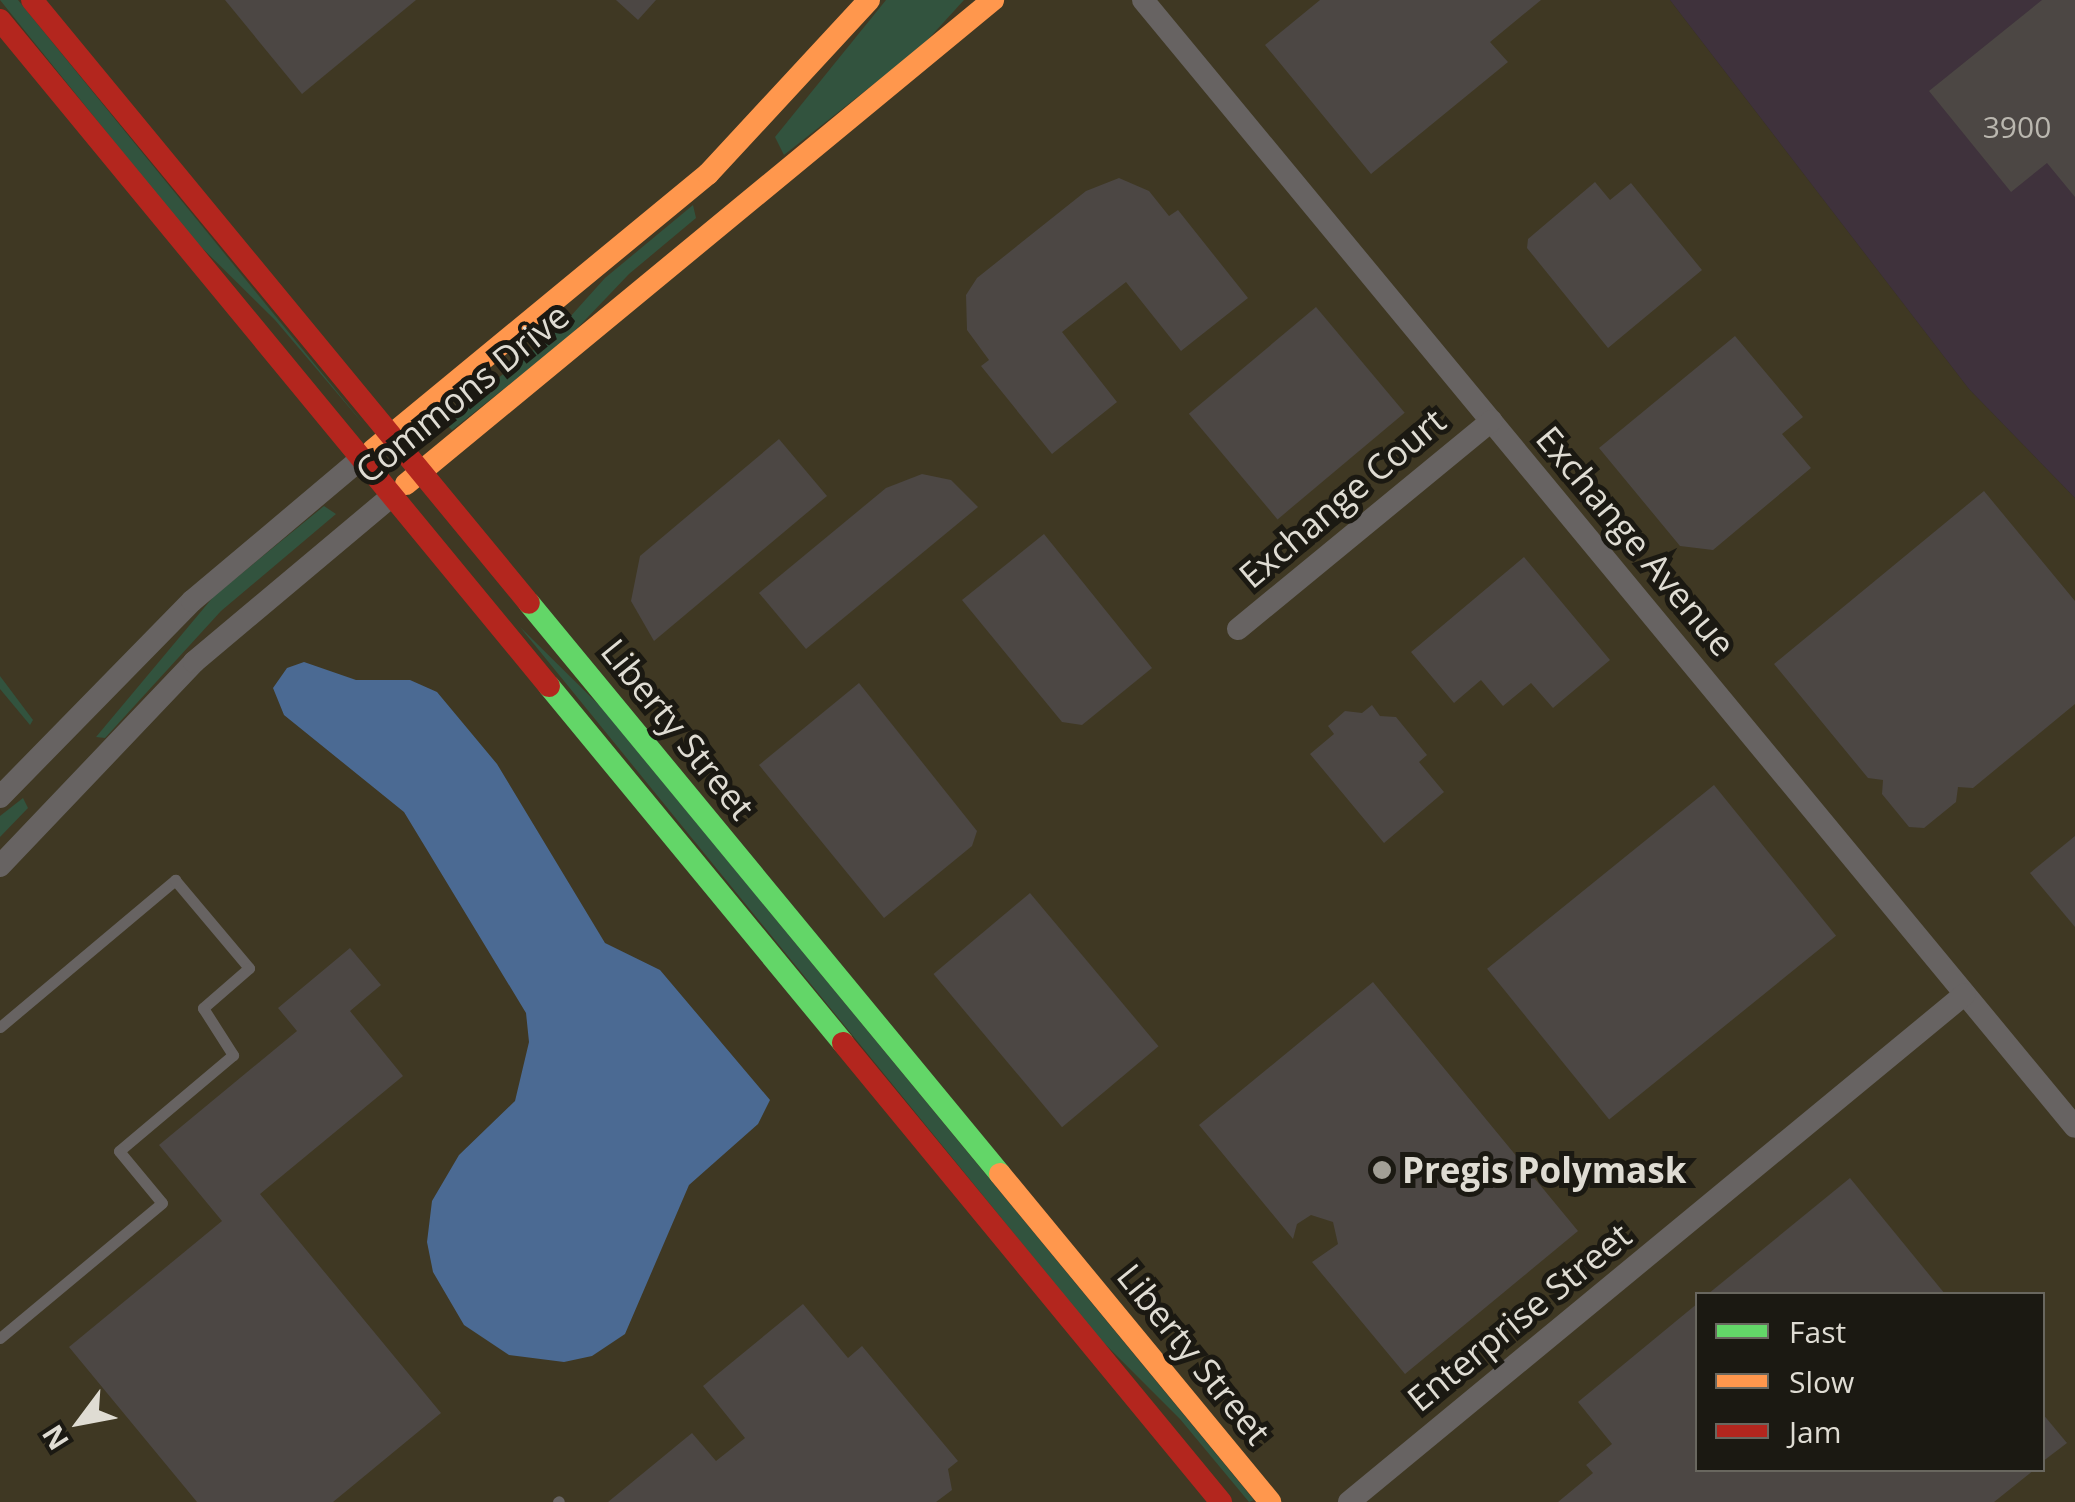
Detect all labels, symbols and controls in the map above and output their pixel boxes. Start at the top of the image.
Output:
house number: 3900 [1983,109,2051,145]
street label: Commons Drive [347,294,577,492]
street label: Exchange Court [1230,400,1454,596]
street label: Exchange Avenue [1528,418,1744,664]
street label: Liberty Street [593,631,763,827]
place label: Pregis Polymask [1402,1149,1686,1191]
marker: Pregis Polymask [1371,1159,1393,1181]
street label: Enterprise Street [1399,1214,1639,1420]
street label: Liberty Street [1109,1256,1279,1452]
legend [1695,1292,2045,1472]
text: Fast [1789,1311,1846,1352]
text: Slow [1789,1361,1854,1402]
north arrow [30,1372,130,1472]
text: Jam [1789,1411,1842,1452]
text: N [32,1418,77,1458]

